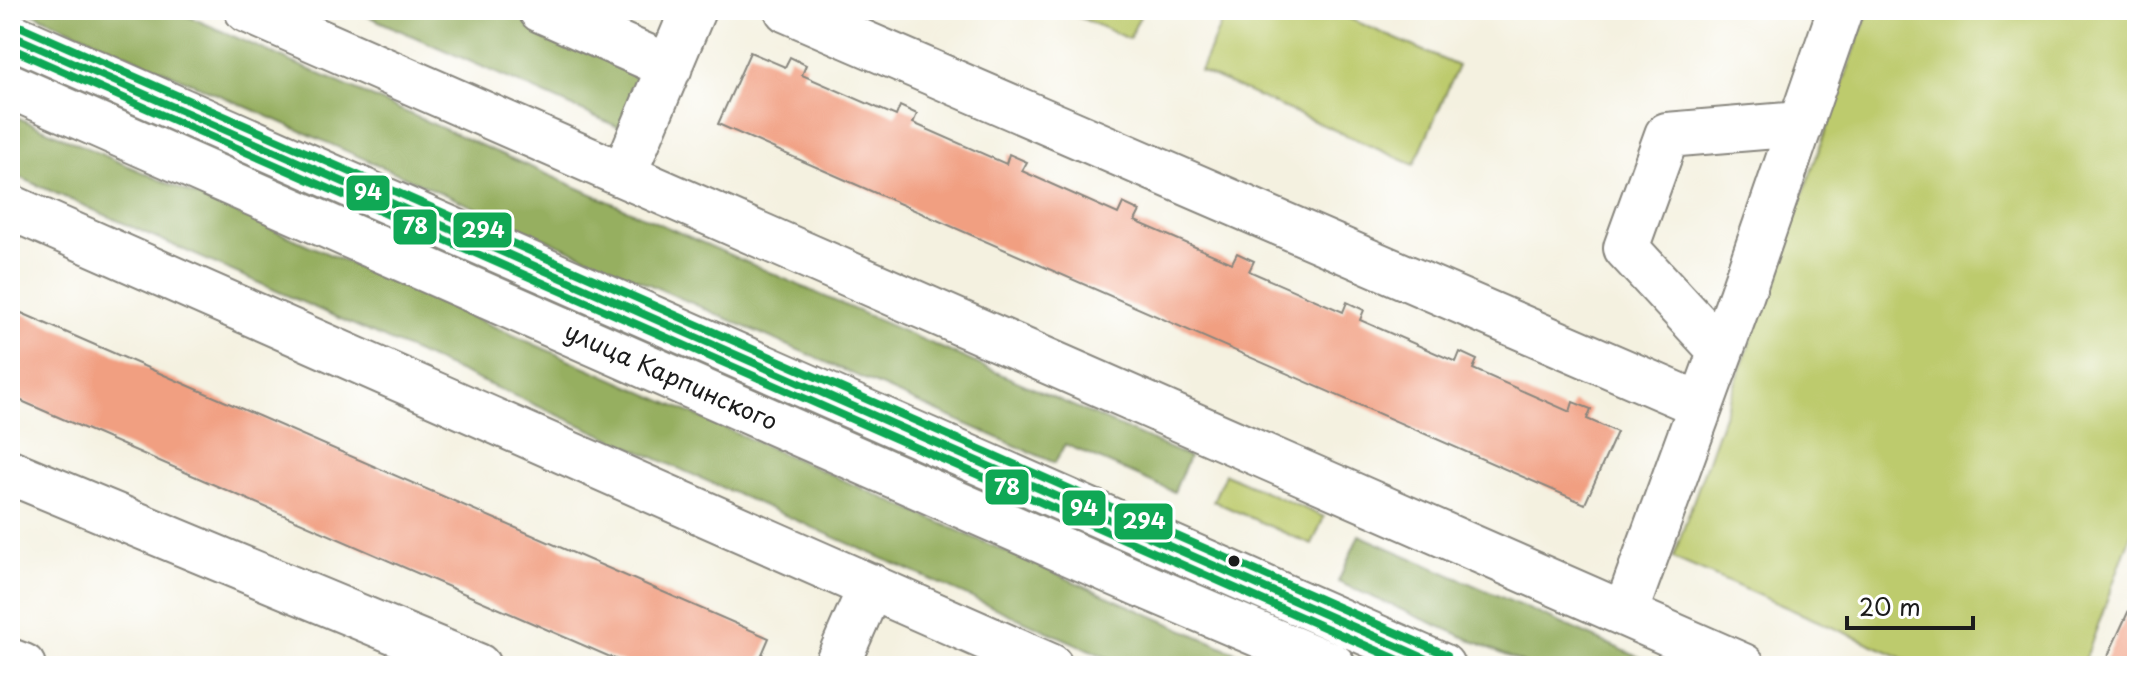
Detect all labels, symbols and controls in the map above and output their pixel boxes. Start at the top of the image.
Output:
line badge: 94 [345,174,391,212]
text: 94 [354,174,382,207]
line badge: 78 [392,208,438,246]
text: 78 [402,208,428,241]
line badge: 294 [452,211,513,249]
text: 294 [461,212,505,245]
street label: улица Карпинского [559,312,784,438]
line badge: 78 [984,468,1030,506]
text: 78 [994,469,1020,502]
line badge: 94 [1061,489,1107,527]
text: 94 [1070,490,1098,523]
line badge: 294 [1113,502,1174,541]
text: 294 [1122,503,1166,536]
unlabelled marker [1226,553,1242,569]
scale bar [1847,580,1973,630]
text: 20 m [1859,588,1921,624]

